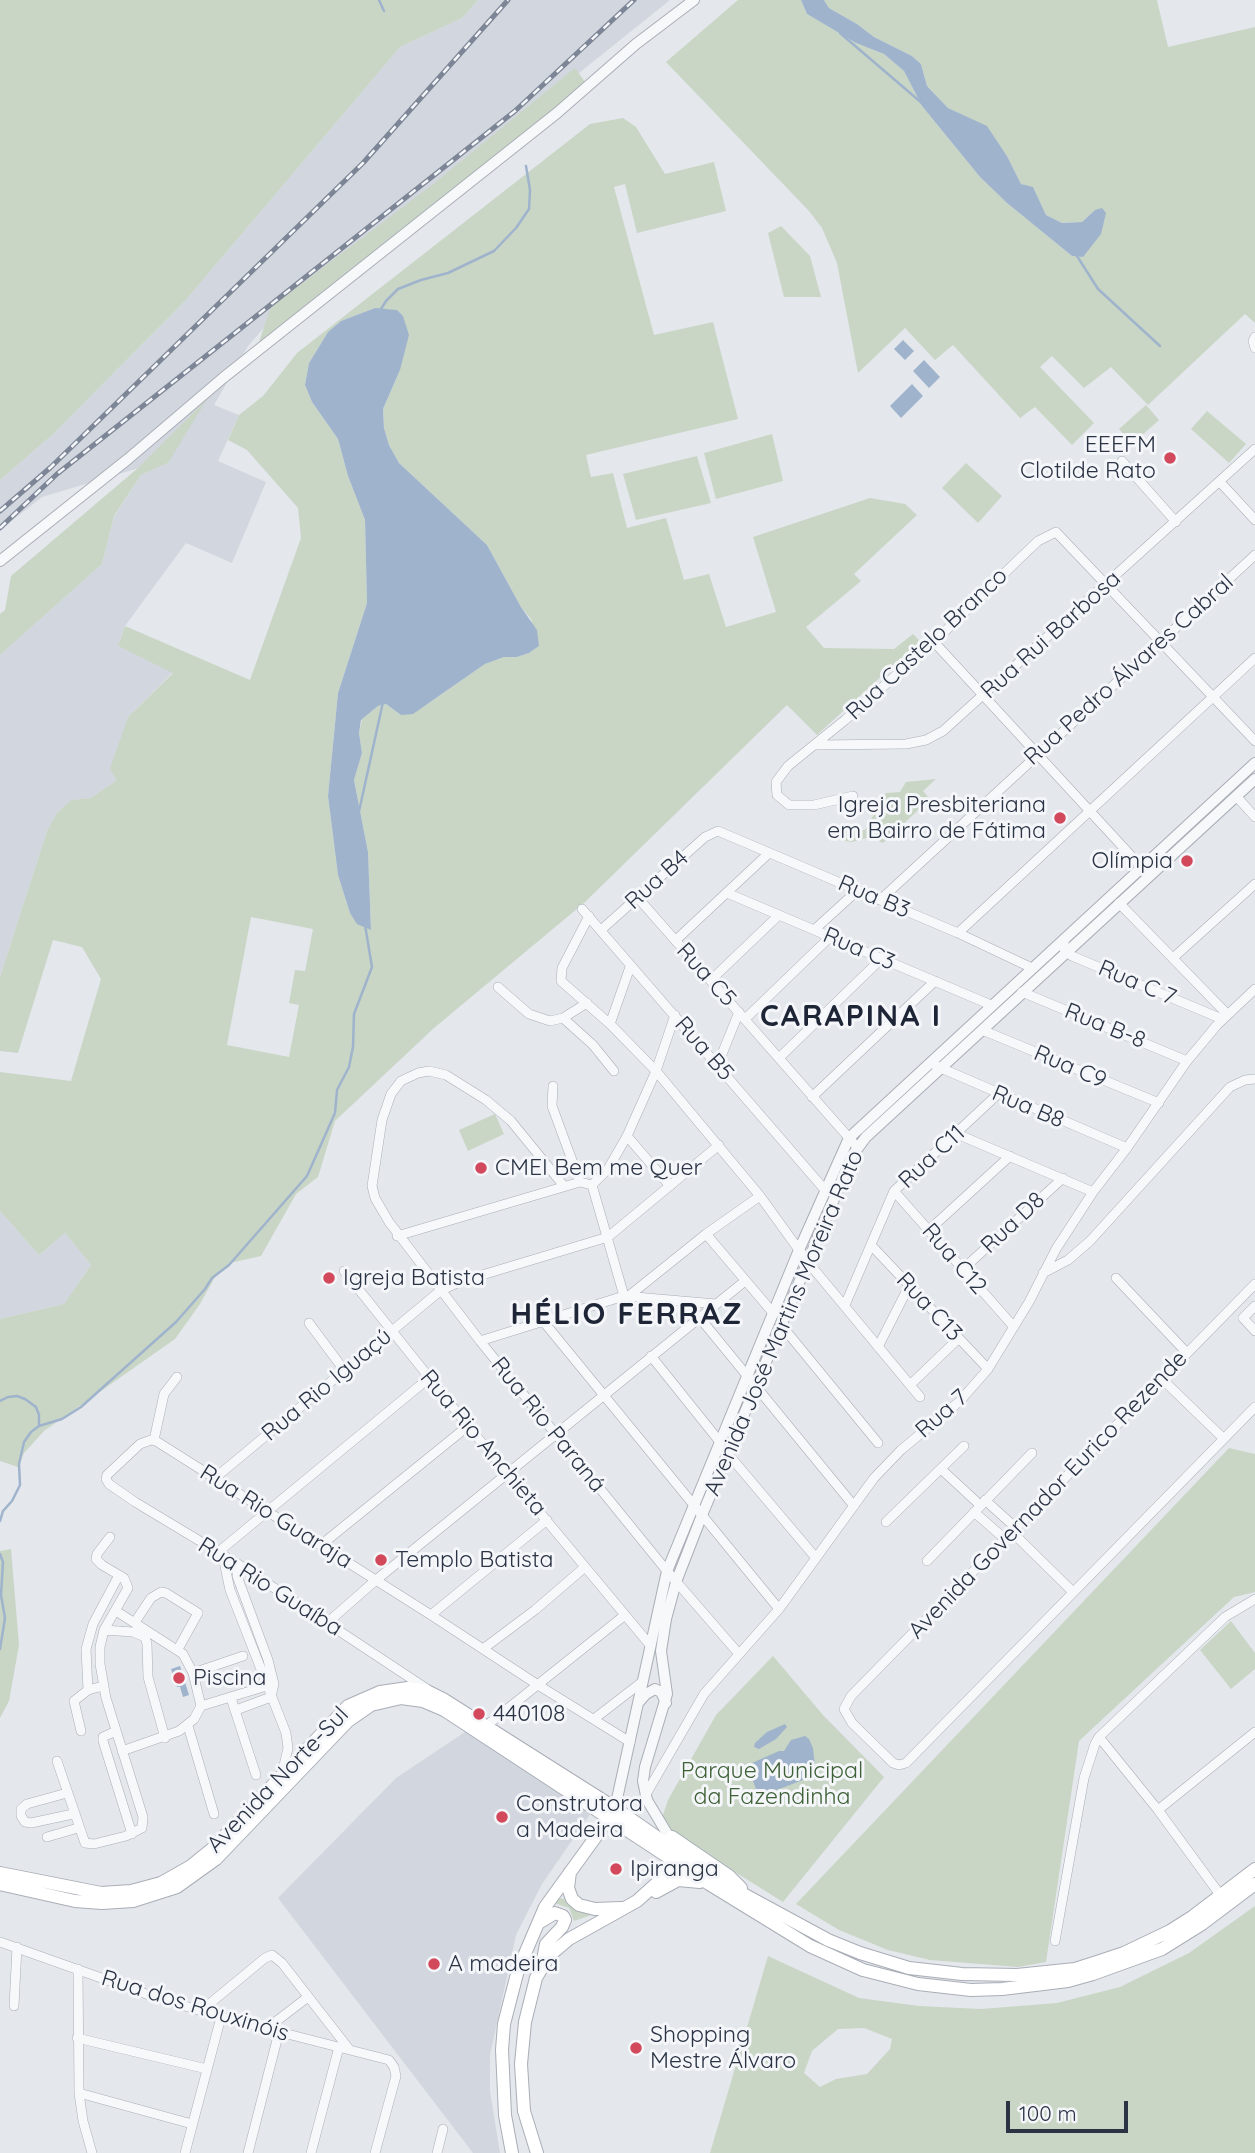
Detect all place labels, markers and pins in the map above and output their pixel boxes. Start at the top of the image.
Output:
place label: EEEFM Clotilde Rato [1020,431,1156,485]
marker: EEEFM Clotilde Rato [1162,450,1178,466]
place label: Igreja Presbiteriana em Bairro de Fátima [827,791,1046,845]
marker: Igreja Presbiteriana em Bairro de Fátima [1052,810,1068,826]
place label: Olímpia [1091,847,1173,875]
marker: Olímpia [1179,853,1195,869]
place label: CMEI Bem me Quer [495,1154,702,1182]
marker: CMEI Bem me Quer [473,1160,489,1176]
place label: Igreja Batista [343,1264,485,1292]
marker: Igreja Batista [321,1270,337,1286]
place label: Templo Batista [395,1546,553,1574]
marker: Templo Batista [373,1552,389,1568]
place label: Piscina [193,1664,266,1692]
marker: Piscina [171,1670,187,1686]
place label: 440108 [493,1700,566,1728]
marker: 440108 [471,1706,487,1722]
place label: Construtora a Madeira [516,1790,643,1844]
marker: Construtora a Madeira [494,1809,510,1825]
place label: Ipiranga [630,1855,719,1883]
marker: Ipiranga [608,1861,624,1877]
place label: A madeira [448,1950,558,1978]
marker: A madeira [426,1956,442,1972]
place label: Shopping Mestre Álvaro [650,2021,796,2075]
marker: Shopping Mestre Álvaro [628,2040,644,2056]

